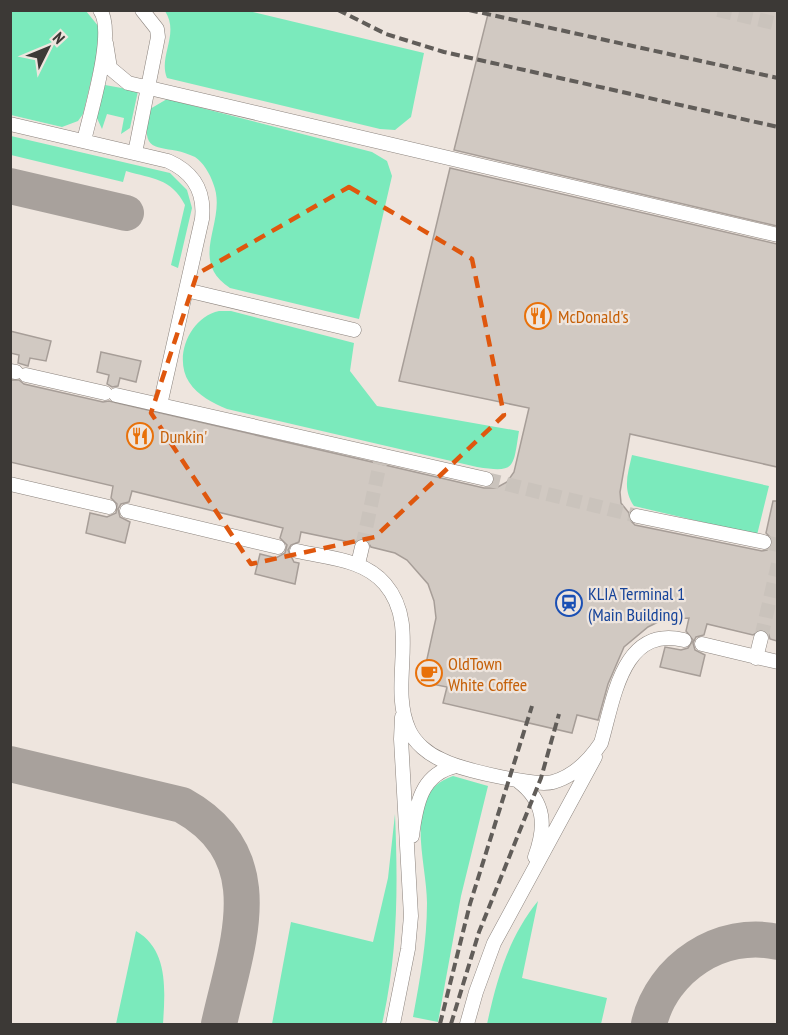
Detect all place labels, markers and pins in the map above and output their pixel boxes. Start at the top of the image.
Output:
restaurant icon: McDonald's [523,301,553,331]
place label: McDonald's [558,305,629,328]
restaurant icon: Dunkin' [125,421,155,451]
place label: Dunkin' [160,425,207,448]
place label: KLIA Terminal 1 (Main Building) [588,582,685,626]
station icon: KLIA Terminal 1 (Main Building) [554,588,584,618]
place label: OldTown White Coffee [448,652,527,696]
cafe icon: OldTown White Coffee [414,658,444,688]

